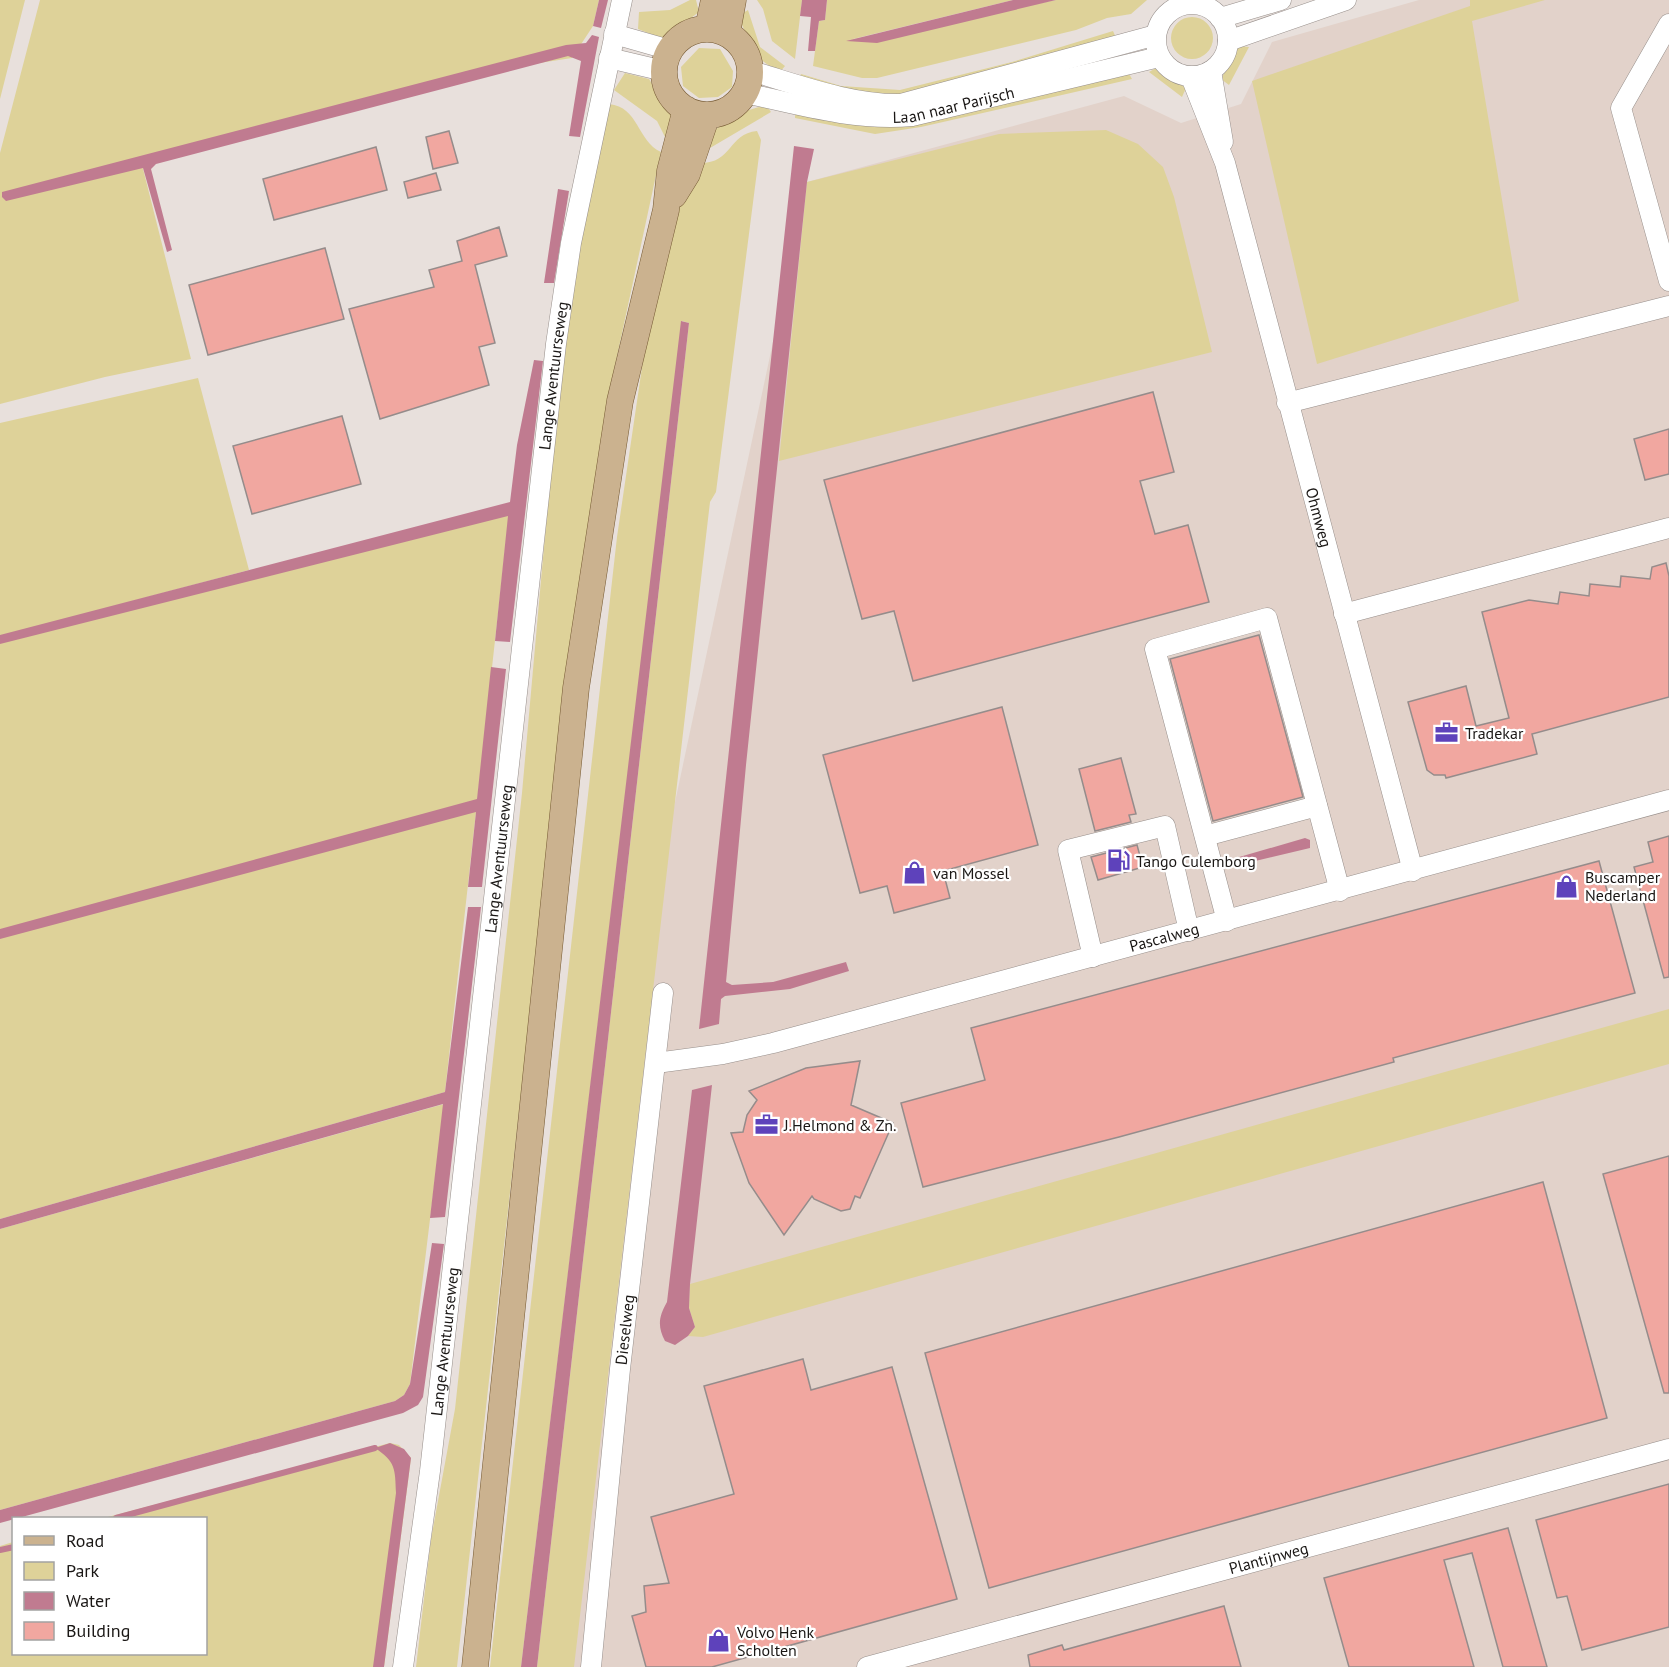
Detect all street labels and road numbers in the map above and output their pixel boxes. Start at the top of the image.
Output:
street label: Laan naar Parijsch [892,82,1016,127]
street label: Lange Aventuurseweg [534,300,572,451]
street label: Ohmweg [1302,485,1337,549]
street label: Lange Aventuurseweg [480,783,517,934]
street label: Pascalweg [1127,918,1201,956]
street label: Lange Aventuurseweg [426,1266,463,1417]
street label: Dieselweg [611,1293,638,1366]
street label: Plantijnweg [1227,1538,1310,1578]

